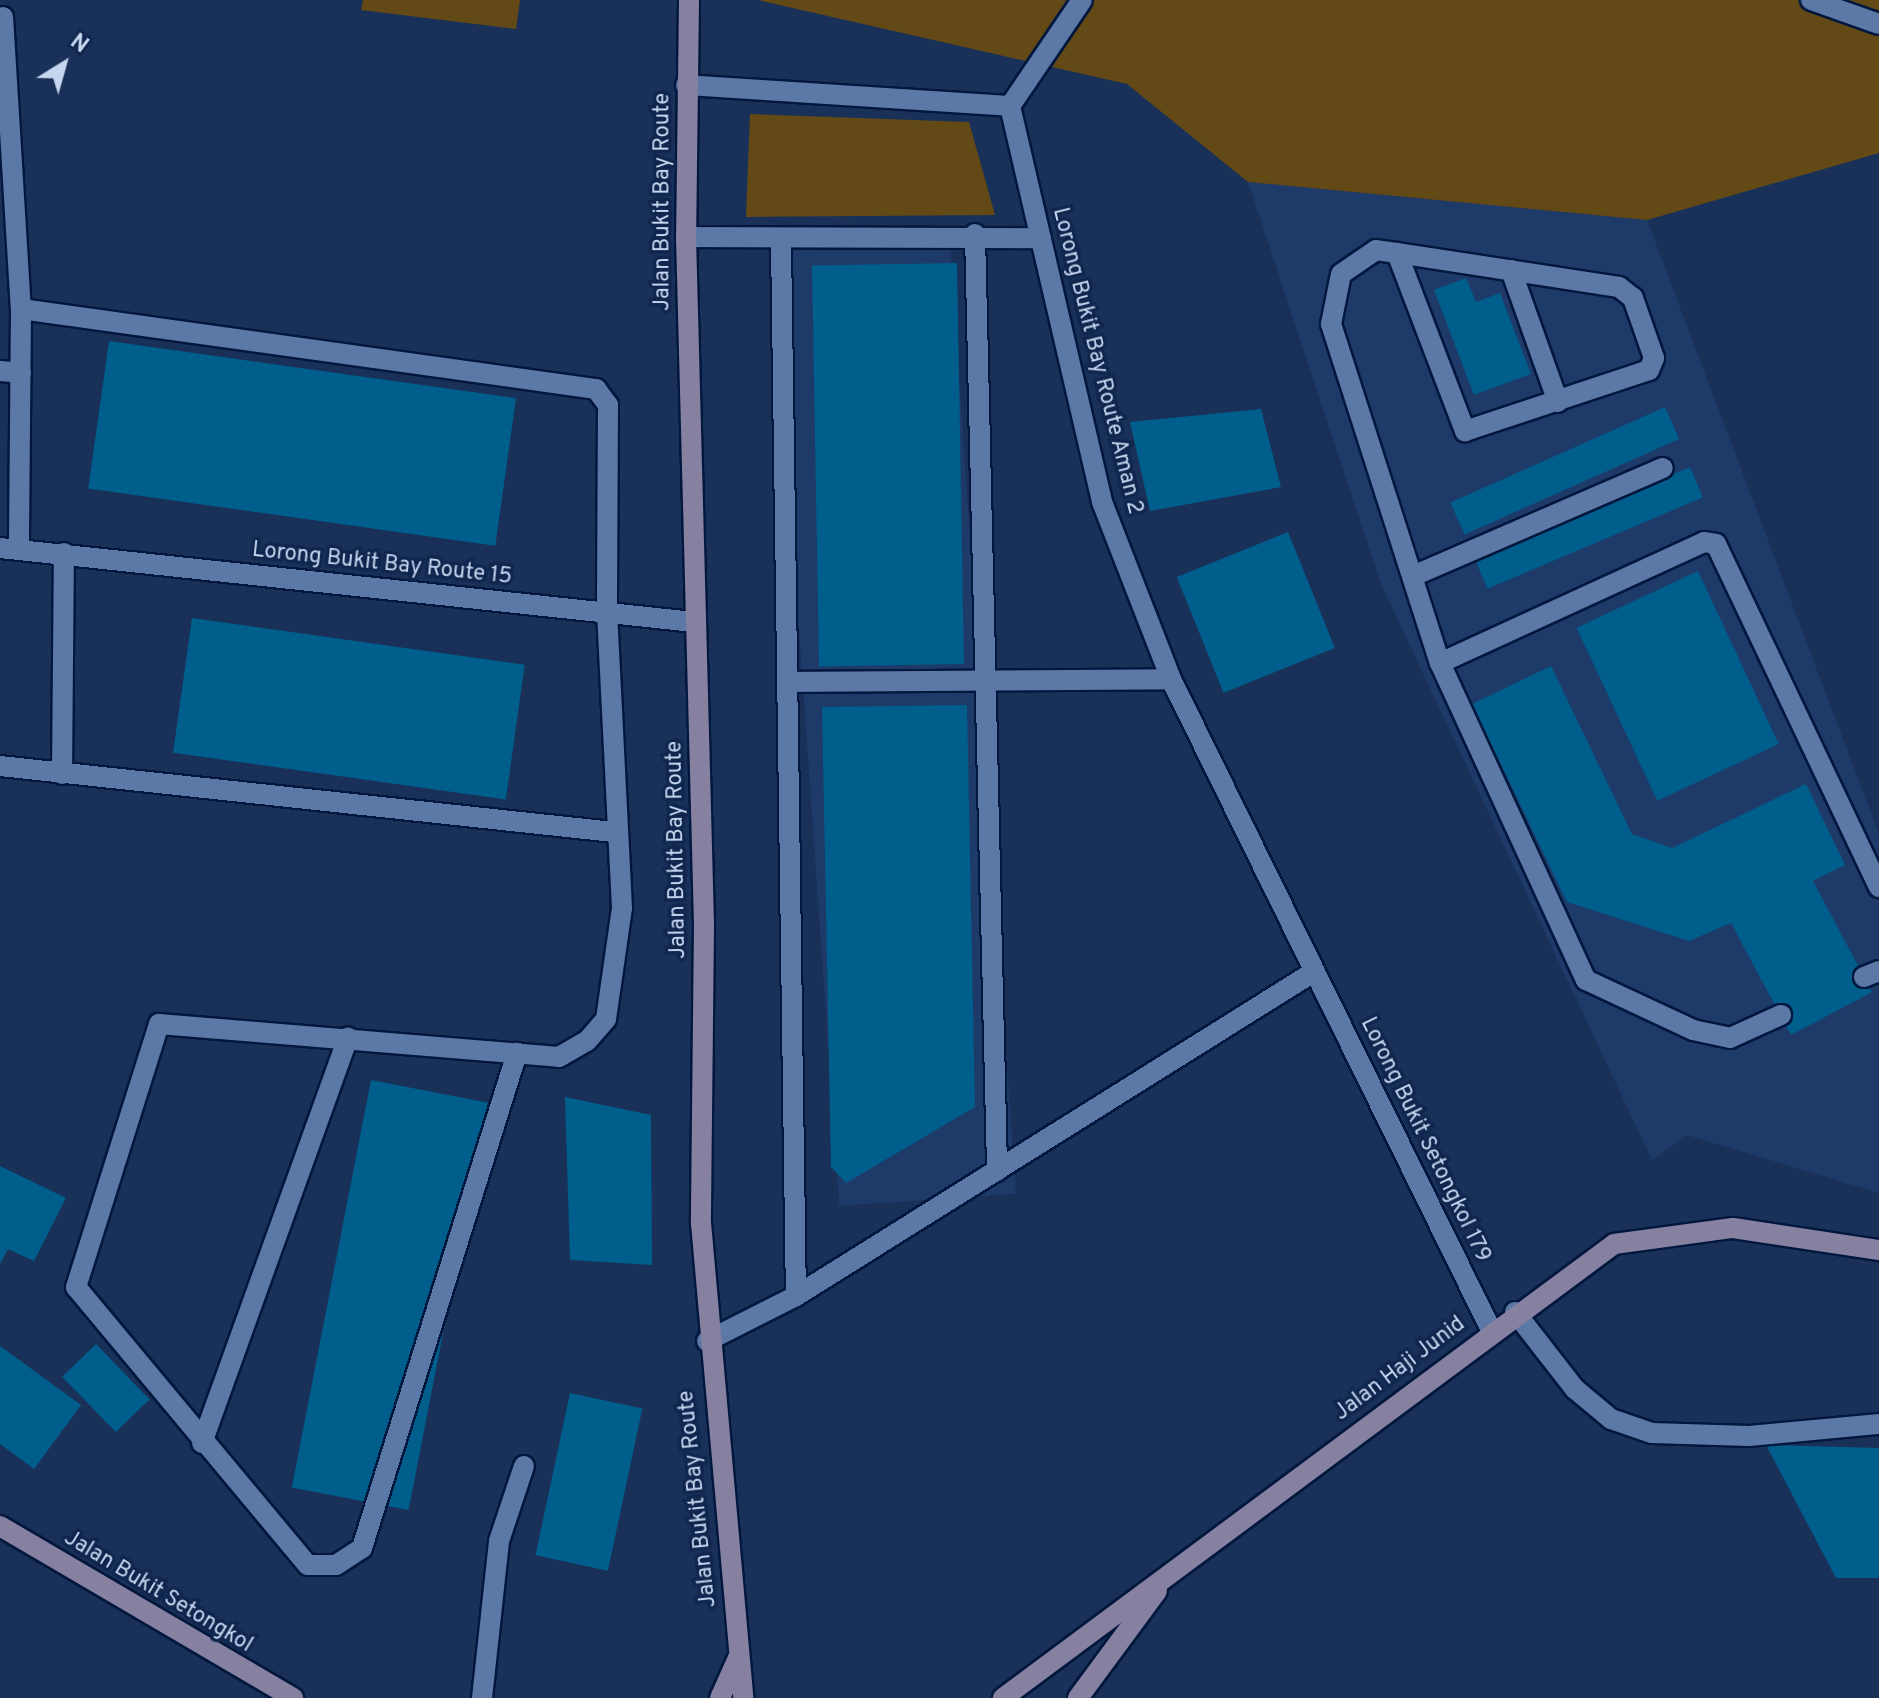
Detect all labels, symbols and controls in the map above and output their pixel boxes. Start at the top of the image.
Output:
north arrow [24,24,104,104]
text: N [64,29,93,60]
street label: Jalan Bukit Bay Route [650,93,676,311]
street label: Lorong Bukit Bay Route Aman 2 [1046,205,1148,517]
street label: Lorong Bukit Bay Route 15 [251,537,513,591]
street label: Jalan Bukit Bay Route [662,741,692,959]
street label: Lorong Bukit Setongkol 179 [1354,1013,1496,1267]
street label: Jalan Haji Junid [1329,1311,1471,1427]
street label: Jalan Bukit Bay Route [673,1389,723,1609]
street label: Jalan Bukit Setongkol [59,1525,257,1659]

